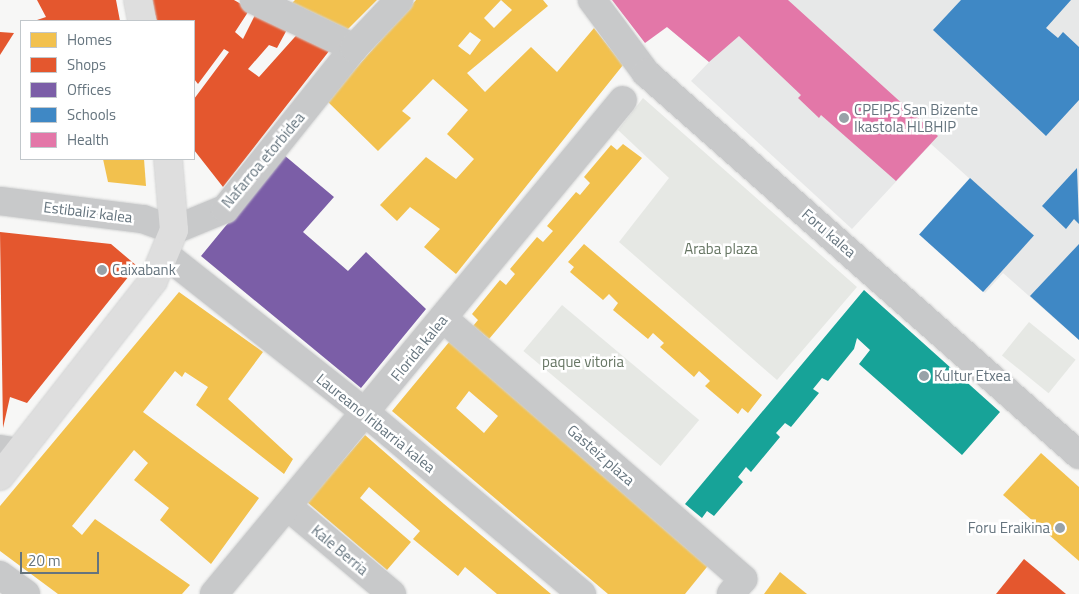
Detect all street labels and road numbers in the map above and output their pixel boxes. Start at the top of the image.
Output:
street label: Nafarroa etorbidea [218,109,308,211]
street label: Estibaliz kalea [43,198,133,226]
street label: Foru kalea [798,205,860,261]
street label: Florida kalea [387,311,451,385]
street label: Laureano Iribarria kalea [313,370,439,476]
street label: Gasteiz plaza [564,421,638,489]
street label: Kale Berria [308,521,372,579]

